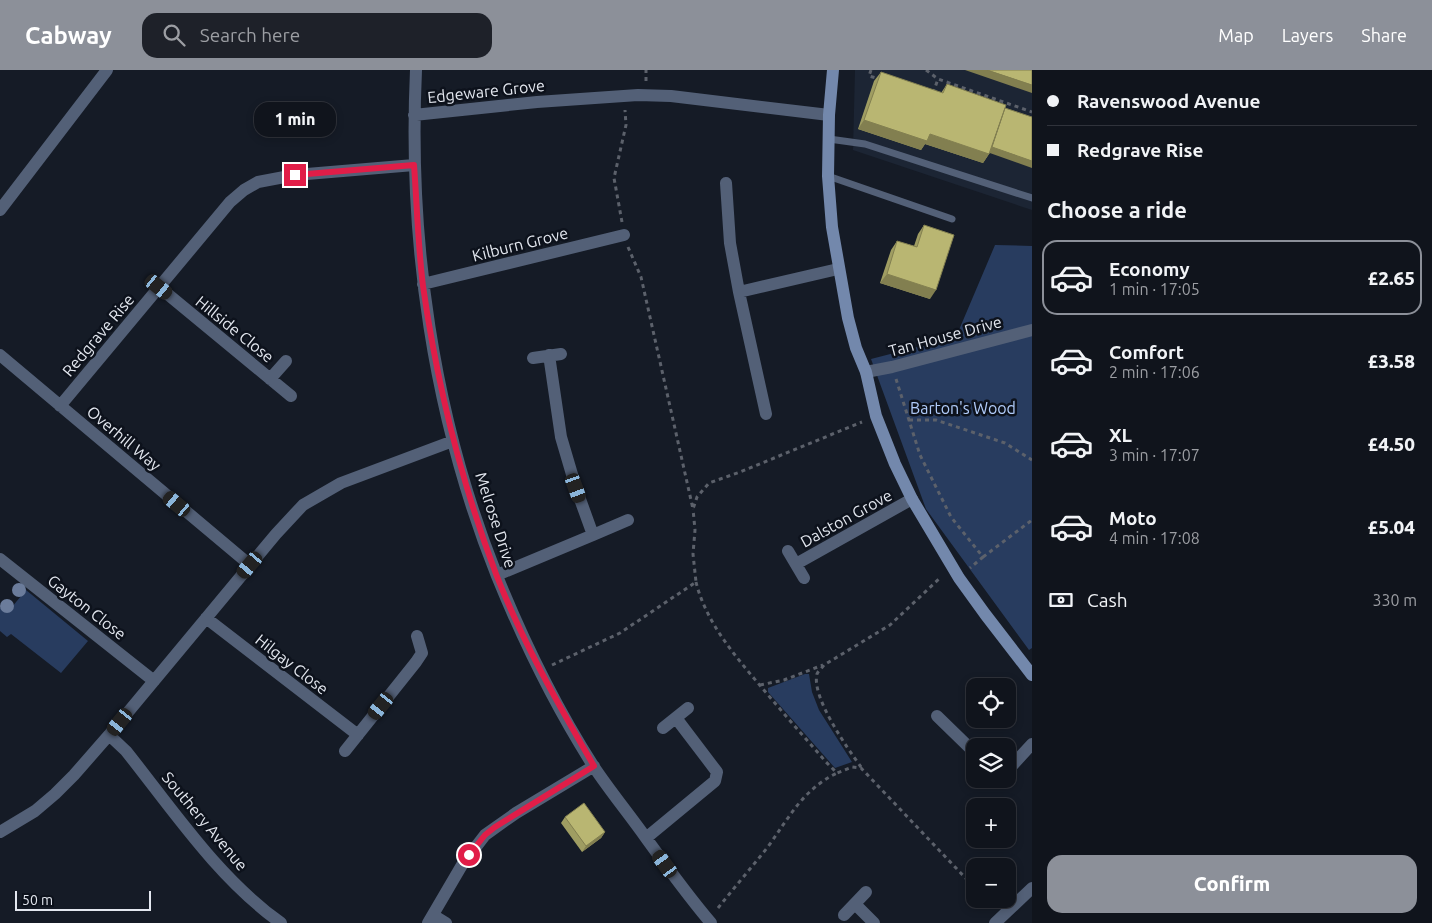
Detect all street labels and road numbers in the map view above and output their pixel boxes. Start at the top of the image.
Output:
street label: Edgeware Grove [426,76,546,106]
street label: Kilburn Grove [470,223,570,265]
street label: Redgrave Rise [58,290,138,380]
street label: Hillside Close [192,292,278,366]
street label: Tan House Drive [887,312,1003,360]
street label: Overhill Way [84,402,165,474]
street label: Melrose Drive [472,470,520,570]
street label: Dalston Grove [797,485,895,551]
street label: Gayton Close [44,571,130,643]
street label: Hilgay Close [252,630,332,698]
street label: Southery Avenue [159,768,251,874]

